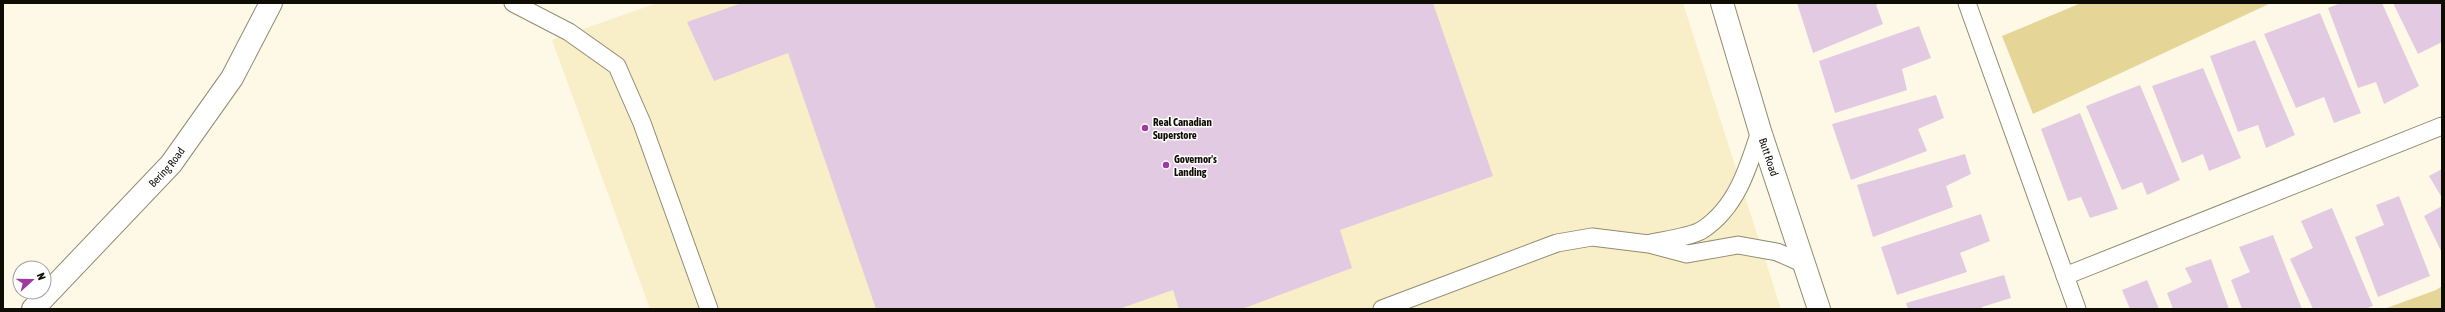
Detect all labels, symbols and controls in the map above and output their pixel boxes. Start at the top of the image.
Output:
place label: Real Canadian Superstore [1153,116,1212,141]
marker: Real Canadian Superstore [1140,123,1150,133]
street label: Butt Road [1757,136,1781,178]
street label: Bering Road [146,145,187,189]
place label: Governor's Landing [1174,153,1217,178]
marker: Governor's Landing [1161,160,1171,170]
north arrow [12,260,52,300]
text: N [35,271,48,282]

